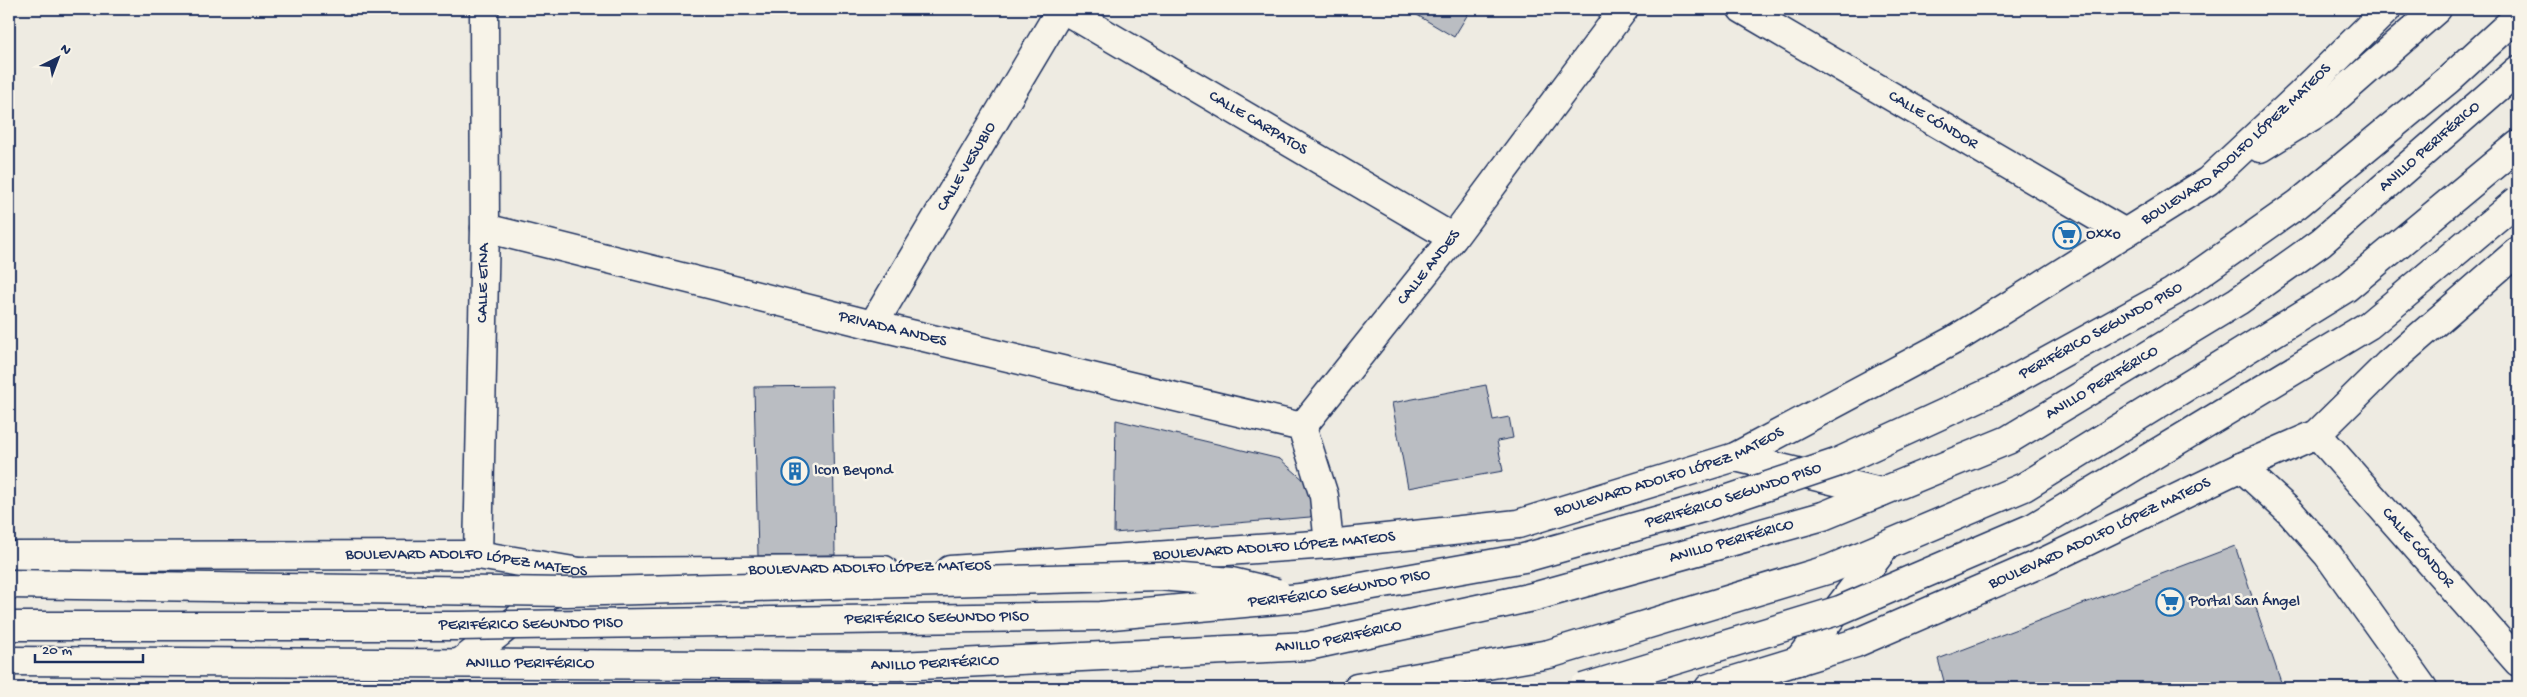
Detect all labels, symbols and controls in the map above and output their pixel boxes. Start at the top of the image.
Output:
north arrow [32,32,82,82]
text: N [56,41,74,60]
street label: BOULEVARD ADOLFO LÓPEZ MATEOS [2137,59,2336,230]
street label: CALLE CARPATOS [1205,87,1311,160]
street label: CALLE CÓNDOR [1884,87,1982,155]
street label: ANILLO PERIFÉRICO [2375,97,2485,196]
street label: CALLE VESUBIO [933,118,1001,215]
supermarket icon: Oxxo [2052,220,2082,250]
street label: CALLE ANDES [1393,226,1466,309]
place label: Oxxo [2086,226,2121,245]
street label: CALLE ETNA [473,242,494,323]
street label: PERIFÉRICO SEGUNDO PISO [2015,278,2187,385]
street label: PRIVADA ANDES [835,307,949,352]
street label: ANILLO PERIFÉRICO [2042,341,2163,424]
street label: BOULEVARD ADOLFO LÓPEZ MATEOS [1551,423,1788,522]
building icon: Icon Beyond [780,456,810,486]
street label: PERIFÉRICO SEGUNDO PISO [1642,459,1825,533]
place label: Icon Beyond [814,462,894,481]
street label: BOULEVARD ADOLFO LÓPEZ MATEOS [1985,473,2214,594]
street label: CALLE CÓNDOR [2377,504,2458,593]
street label: ANILLO PERIFÉRICO [1667,515,1796,568]
street label: BOULEVARD ADOLFO LÓPEZ MATEOS [1151,527,1397,566]
street label: BOULEVARD ADOLFO LÓPEZ MATEOS [344,545,588,582]
street label: BOULEVARD ADOLFO LÓPEZ MATEOS [747,557,992,581]
street label: PERIFÉRICO SEGUNDO PISO [1246,565,1432,612]
supermarket icon: Portal San Ángel [2155,587,2185,617]
place label: Portal San Ángel [2188,592,2300,612]
street label: PERIFÉRICO SEGUNDO PISO [844,608,1030,630]
street label: PERIFÉRICO SEGUNDO PISO [438,614,624,636]
street label: ANILLO PERIFÉRICO [1275,616,1404,657]
scale bar [35,632,142,664]
text: 20 m [42,642,72,660]
street label: ANILLO PERIFÉRICO [871,652,1000,676]
street label: ANILLO PERIFÉRICO [466,654,595,674]

